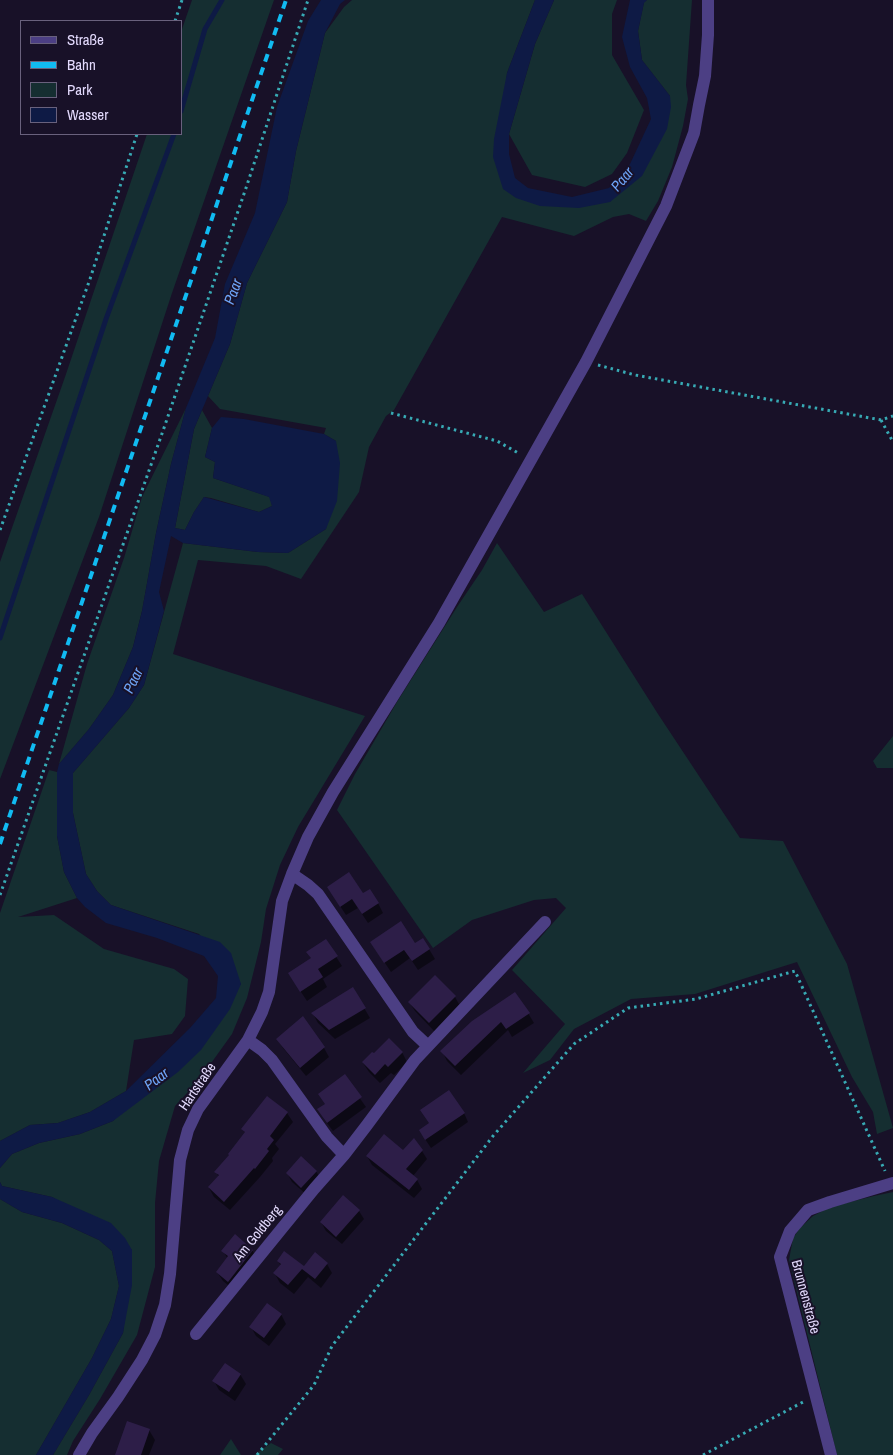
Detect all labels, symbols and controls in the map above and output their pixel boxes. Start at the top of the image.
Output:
legend [20,20,182,135]
text: Straße [67,29,104,50]
text: Bahn [67,54,96,75]
text: Park [67,79,92,100]
text: Wasser [67,104,108,125]
water label: Paar [608,164,638,196]
water label: Paar [221,277,247,307]
water label: Paar [120,665,148,697]
street label: Hartstraße [176,1060,220,1114]
water label: Paar [141,1065,173,1095]
street label: Am Goldberg [230,1202,286,1266]
street label: Brunnenstraße [787,1258,823,1336]

